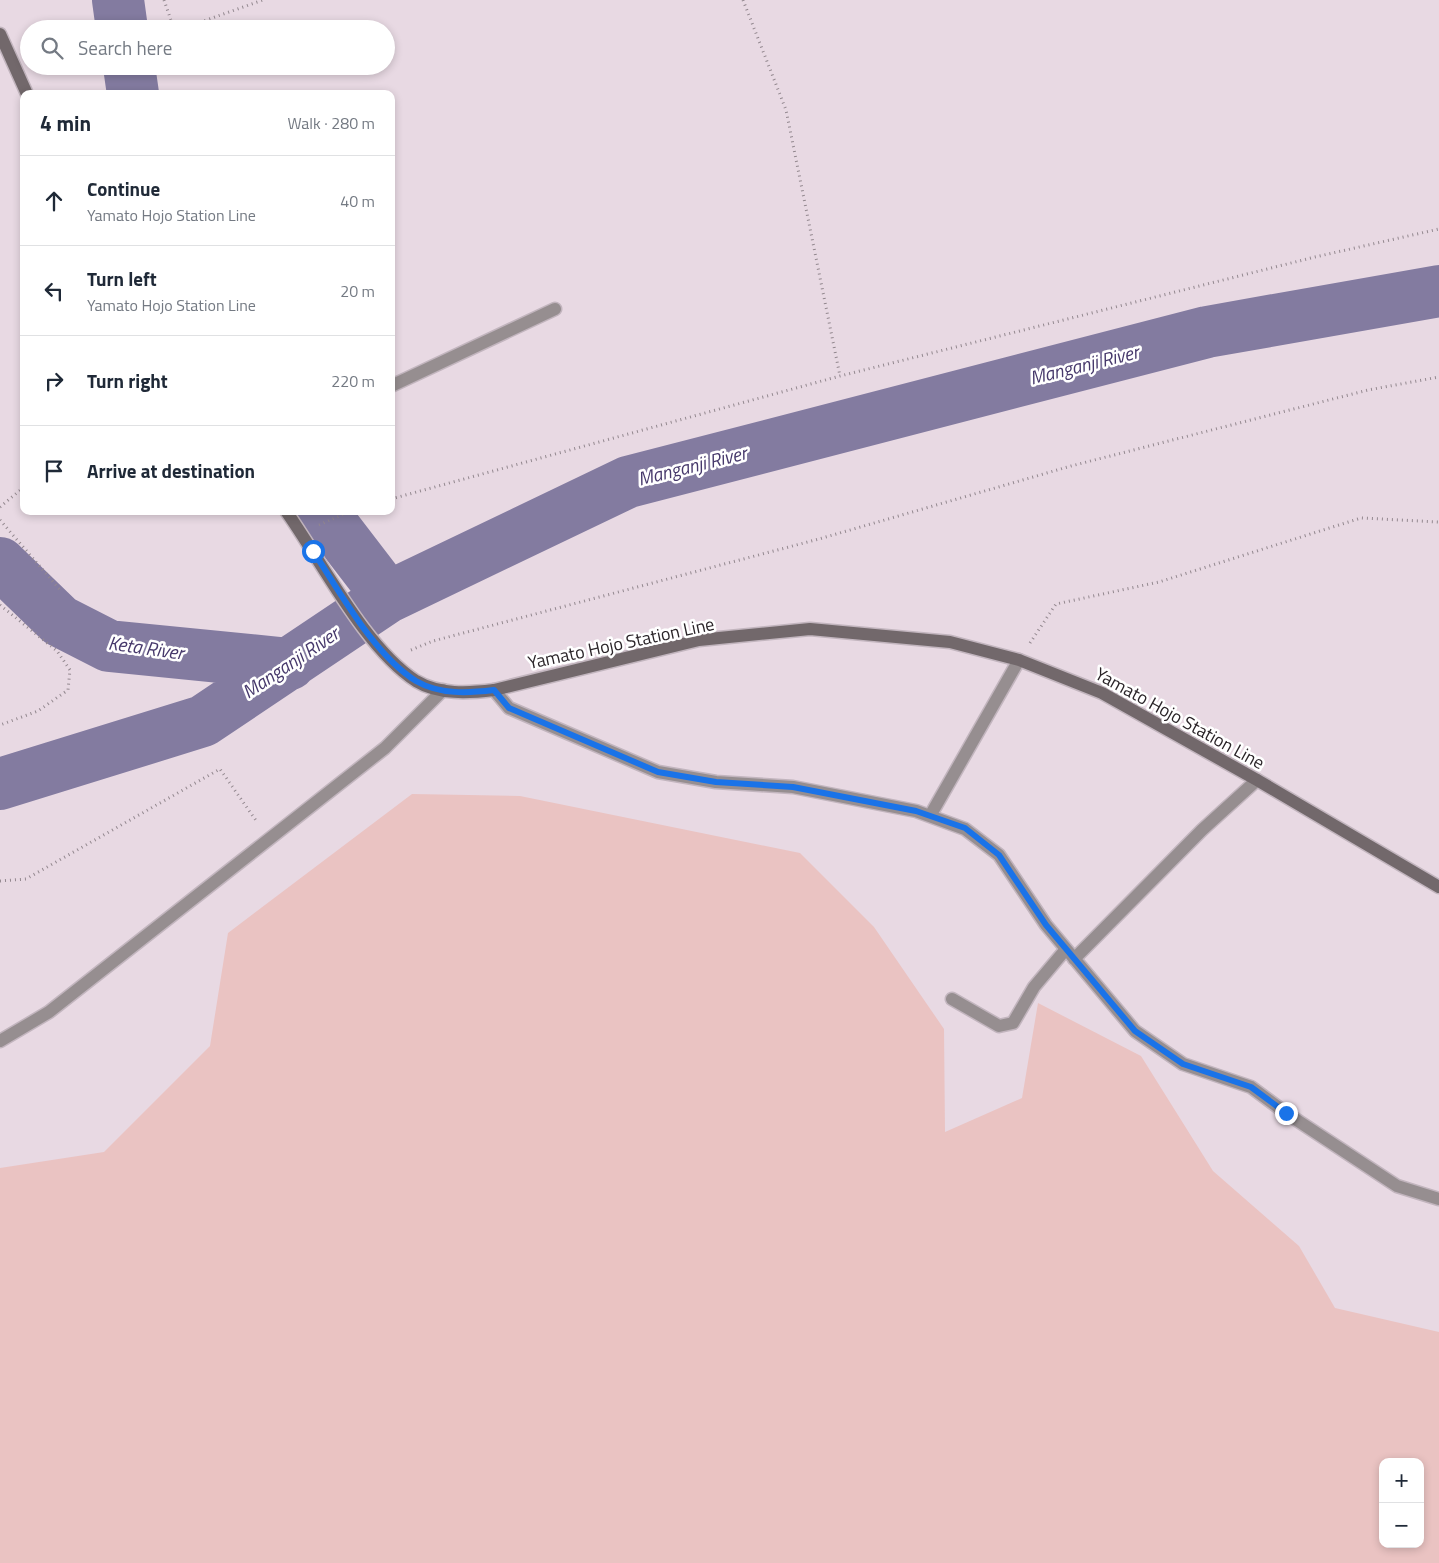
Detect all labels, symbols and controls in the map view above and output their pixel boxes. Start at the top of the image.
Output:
search box [20,20,395,75]
text: Search here [78,33,172,62]
icon: search [38,34,66,62]
text: 4 min [40,107,91,139]
text: Walk · 280 m [287,111,375,135]
text: Continue [87,174,160,203]
icon: ahead [40,187,68,215]
text: 40 m [340,189,375,213]
text: Yamato Hojo Station Line [87,203,256,227]
text: Turn left [87,264,157,293]
icon: left [40,277,68,305]
text: 20 m [340,279,375,303]
text: Yamato Hojo Station Line [87,293,256,317]
water label: Manganji River [1026,336,1143,392]
text: Turn right [87,366,168,395]
icon: right [40,367,68,395]
text: 220 m [331,369,375,393]
water label: Manganji River [634,437,751,493]
text: Arrive at destination [87,456,255,485]
icon: arrive [40,457,68,485]
route start [302,540,325,563]
street label: Yamato Hojo Station Line [525,610,717,676]
water label: Manganji River [236,618,346,705]
water label: Keta River [106,627,188,667]
street label: Yamato Hojo Station Line [1090,660,1270,776]
route end [1275,1102,1298,1125]
map controls [1379,1458,1424,1548]
button: + [1379,1458,1424,1503]
button: − [1379,1503,1424,1548]

